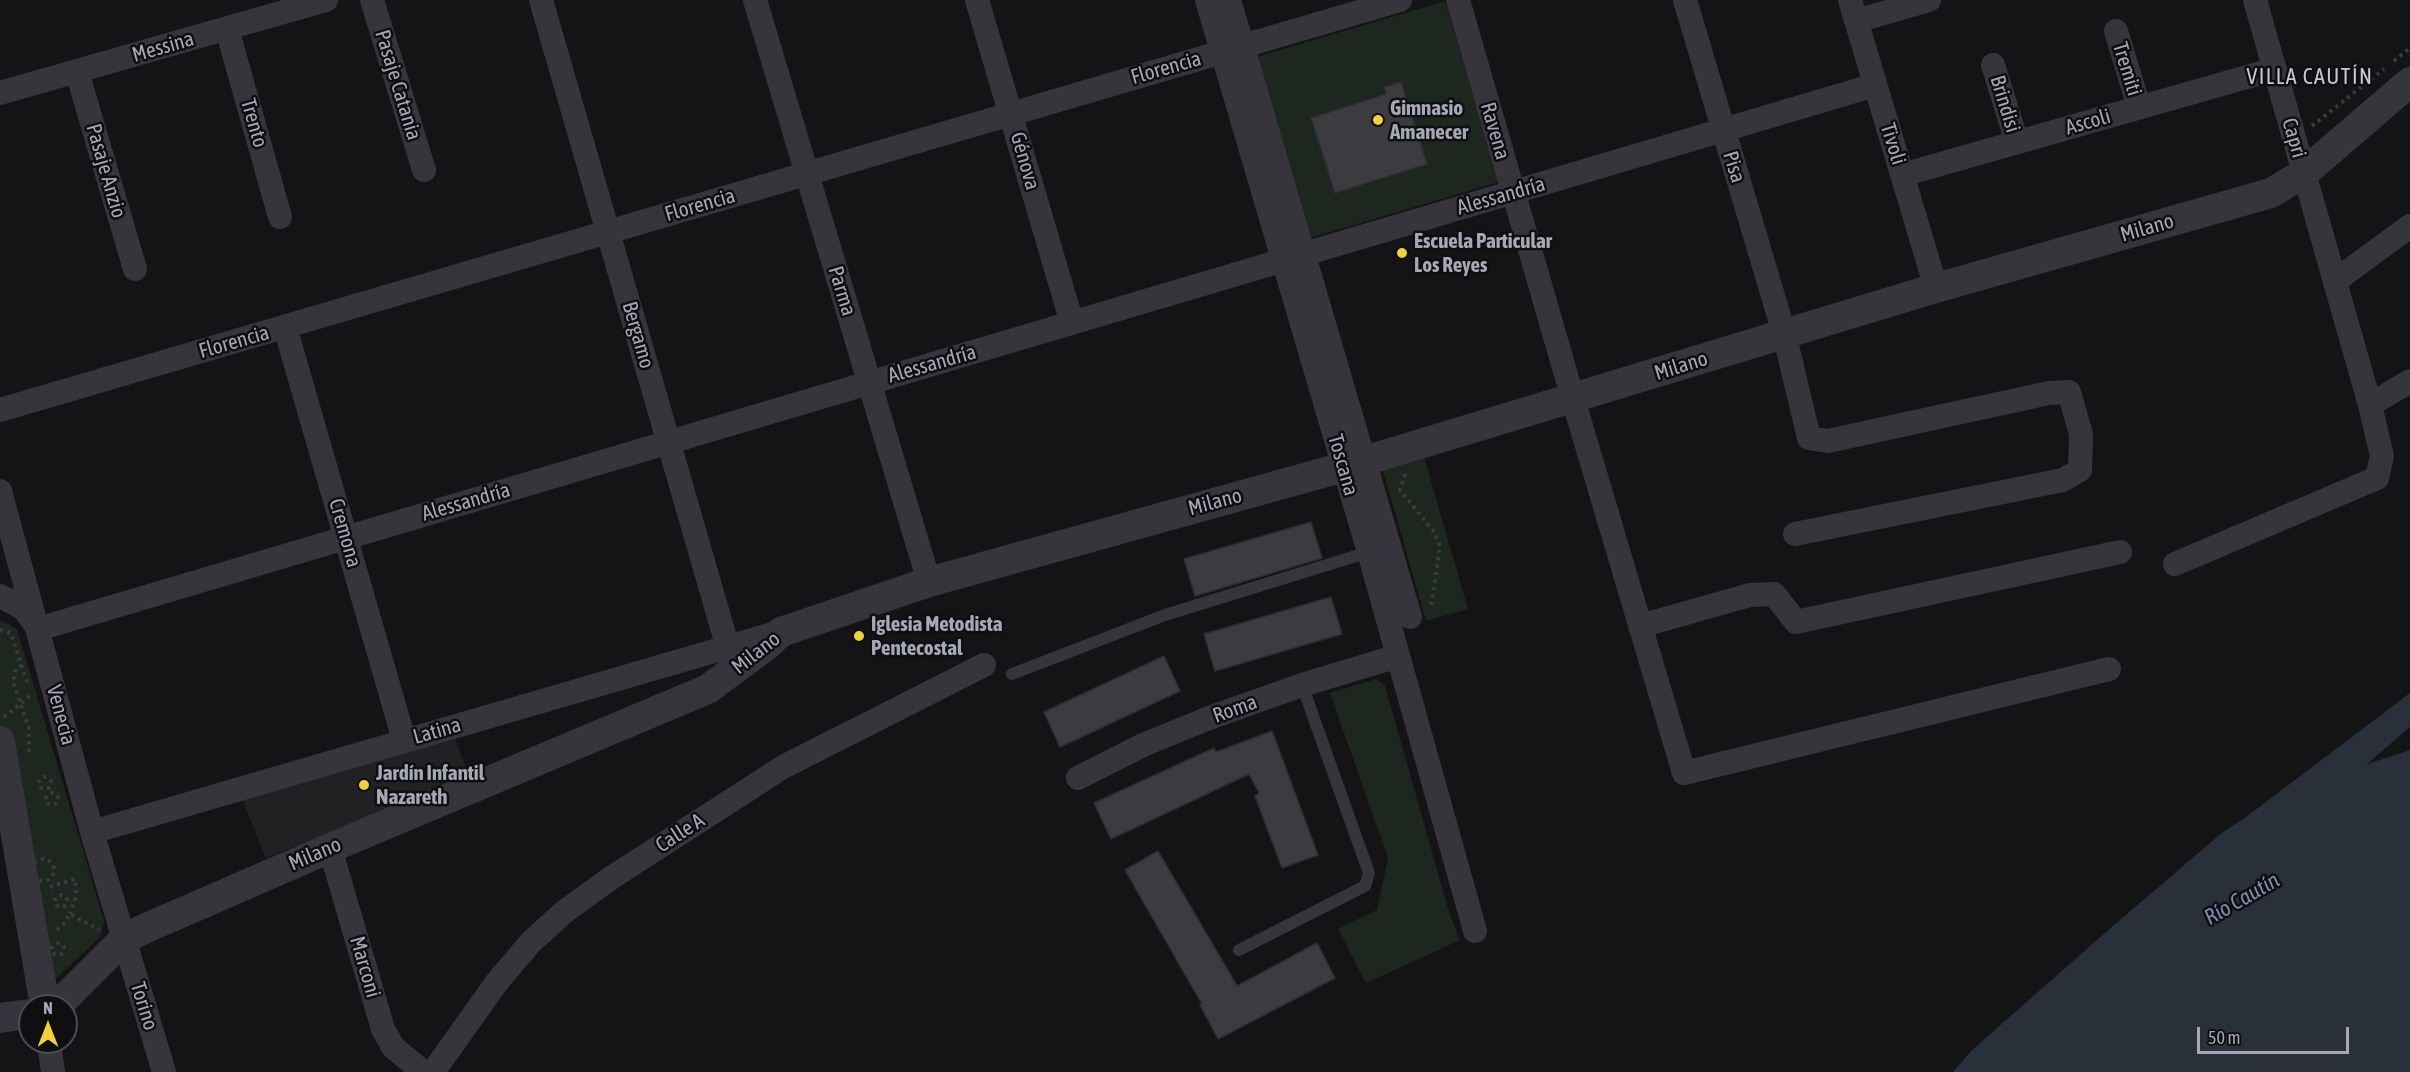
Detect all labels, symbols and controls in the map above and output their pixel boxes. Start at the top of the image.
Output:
street label: Messina [129,26,197,68]
street label: Pasaje Catania [369,27,427,143]
street label: Tremiti [2107,39,2147,99]
street label: Florencia [1128,46,1204,90]
district label: VILLA CAUTÍN [2246,64,2374,90]
street label: Brindisi [1984,72,2026,136]
place label: Gimnasio Amanecer [1390,95,1468,145]
street label: Trento [235,96,273,150]
street label: Ravena [1475,100,1515,162]
street label: Ascoli [2063,104,2113,140]
marker: Gimnasio Amanecer [1371,113,1385,127]
street label: Capri [2276,115,2312,161]
street label: Tivoli [1875,120,1911,168]
street label: Pasaje Anzio [81,121,131,221]
street label: Génova [1005,129,1045,193]
street label: Pisa [1717,148,1751,186]
street label: Alessandría [1454,171,1548,221]
street label: Florencia [662,183,738,227]
street label: Milano [2117,208,2177,248]
place label: Escuela Particular Los Reyes [1414,228,1552,278]
marker: Escuela Particular Los Reyes [1395,246,1409,260]
street label: Parma [823,263,861,319]
street label: Bergamo [616,299,660,371]
street label: Florencia [196,320,272,364]
street label: Alessandría [885,339,979,389]
street label: Milano [1651,346,1711,386]
street label: Toscana [1322,431,1364,499]
street label: Alessandría [419,477,513,527]
street label: Milano [1186,483,1244,521]
street label: Cremona [323,496,367,570]
place label: Iglesia Metodista Pentecostal [871,611,1002,661]
street label: Milano [727,626,785,680]
marker: Iglesia Metodista Pentecostal [852,629,866,643]
street label: Venecia [41,682,81,748]
street label: Roma [1209,689,1261,729]
street label: Latina [410,712,464,750]
place label: Jardín Infantil Nazareth [376,760,484,810]
marker: Jardín Infantil Nazareth [357,778,371,792]
street label: Calle A [651,808,709,858]
street label: Milano [285,832,345,876]
water label: Río Cautín [2200,867,2284,931]
street label: Marconi [344,933,386,1001]
street label: Torino [125,979,163,1033]
north arrow [18,994,78,1054]
text: N [43,999,53,1017]
scale bar [2200,1015,2352,1053]
text: 50 m [2208,1027,2240,1048]

